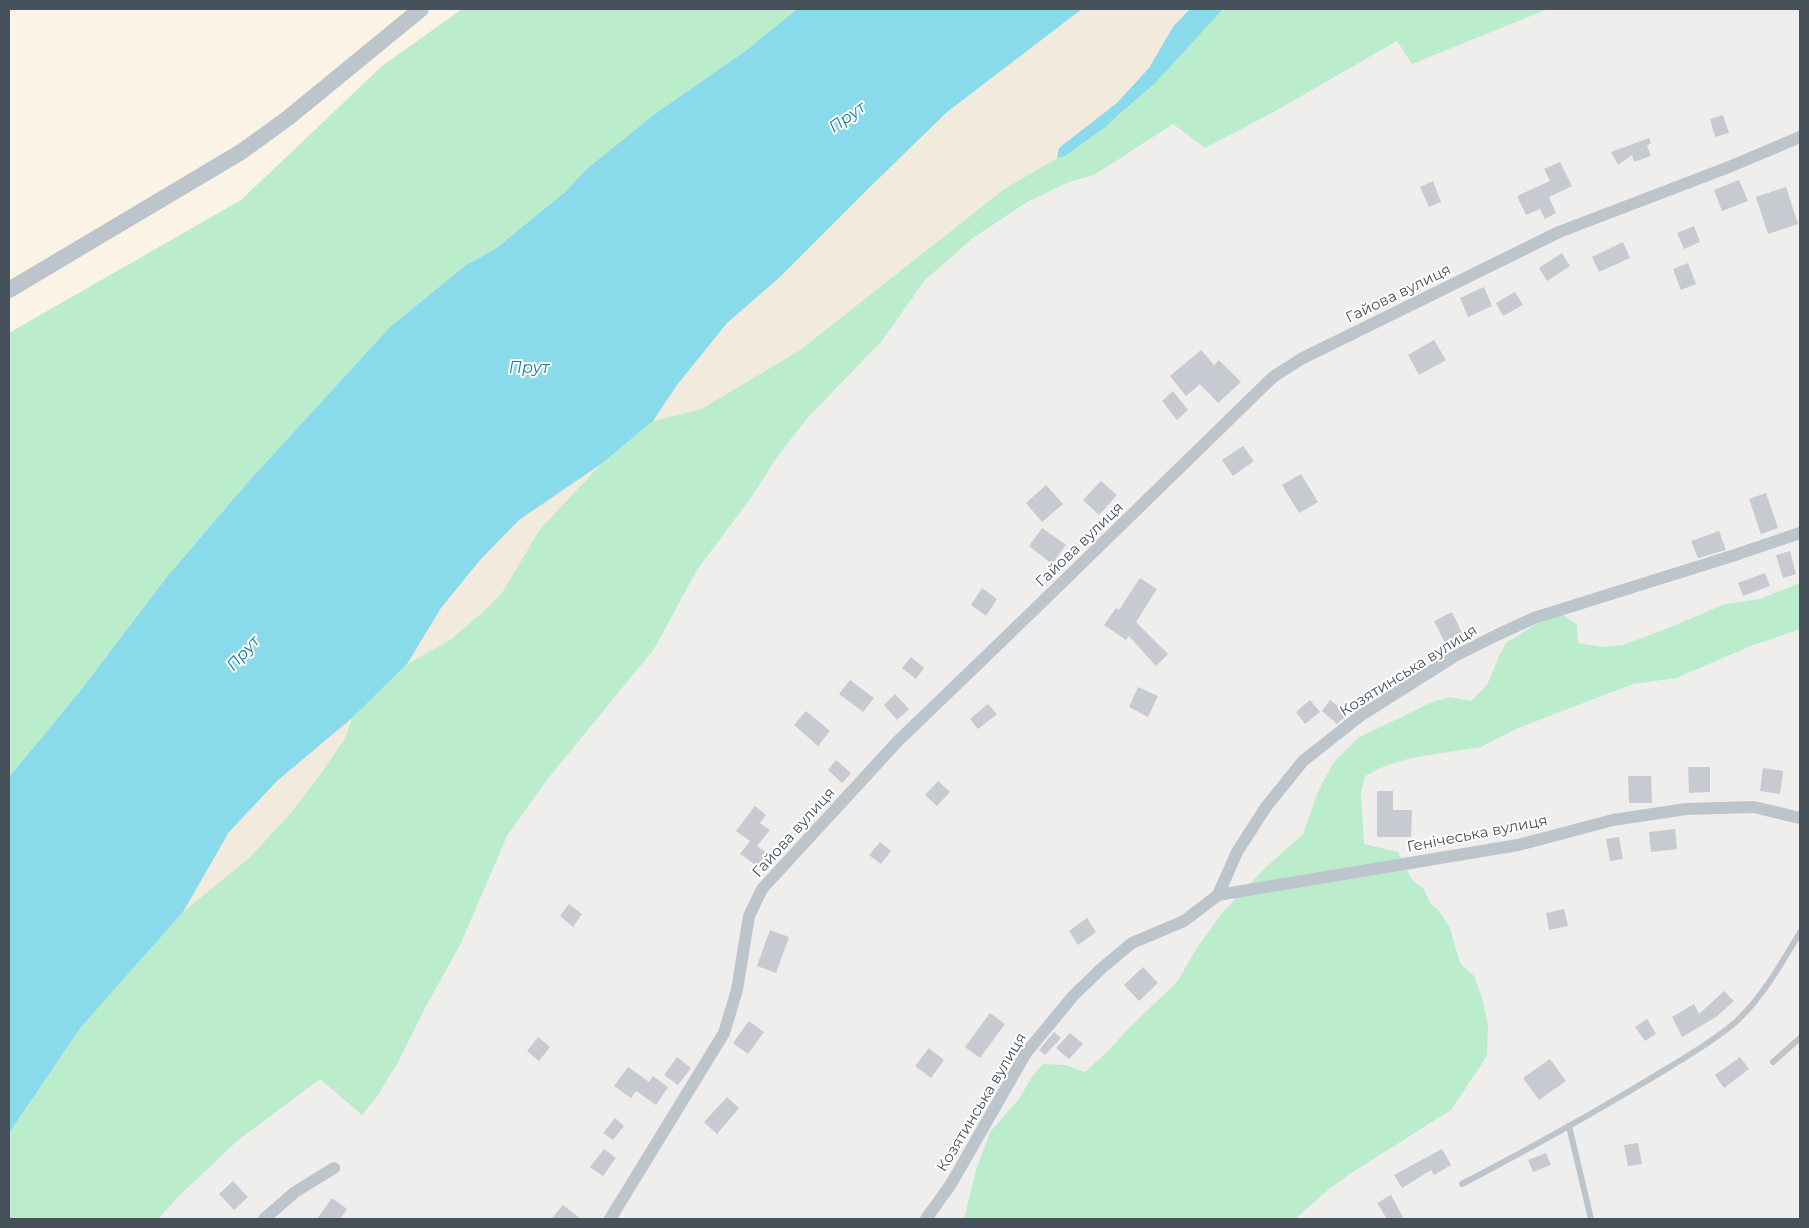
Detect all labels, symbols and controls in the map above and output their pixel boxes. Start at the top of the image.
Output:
water label: Прут [825,97,870,137]
street label: Гайова вулиця [1342,259,1454,327]
water label: Прут [509,358,551,377]
street label: Гайова вулиця [1031,497,1127,591]
street label: Козятинська вулиця [1336,620,1480,720]
water label: Прут [222,631,265,674]
street label: Гайова вулиця [748,783,838,881]
street label: Генічеська вулиця [1405,810,1549,856]
street label: Козятинська вулиця [932,1029,1030,1175]

